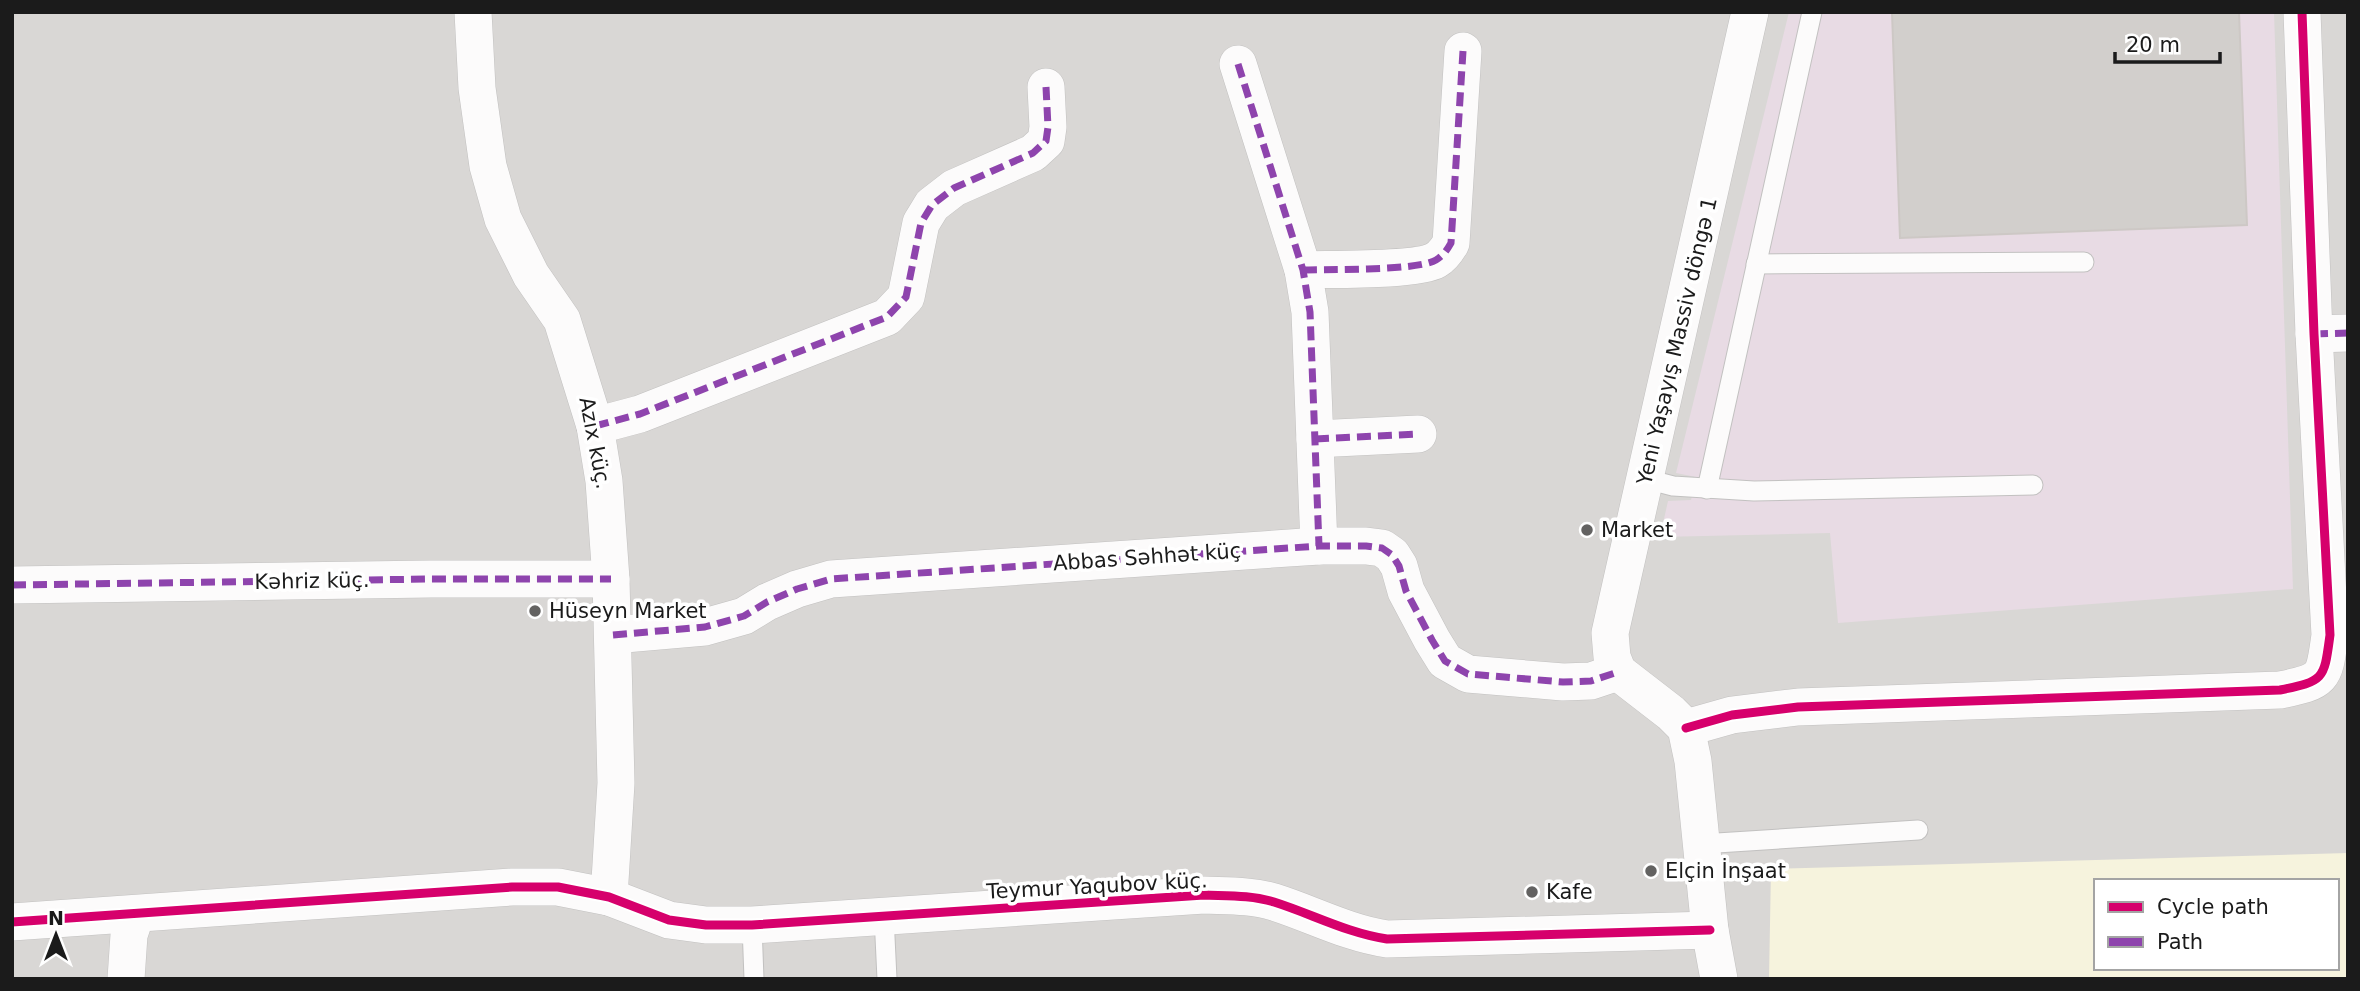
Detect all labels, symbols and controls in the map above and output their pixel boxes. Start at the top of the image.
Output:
scale bar [2115,21,2220,65]
text: 20 m [2126,33,2180,57]
street label: Yeni Yaşayış Massiv döngə 1 [1632,195,1722,488]
street label: Azıx küç. [574,395,616,491]
place label: Market [1601,518,1673,542]
marker: Market [1579,522,1595,538]
street label: Abbas Səhhət küç [1052,538,1242,576]
street label: Kəhriz küç. [254,568,370,594]
place label: Hüseyn Market [549,599,707,623]
marker: Hüseyn Market [527,603,543,619]
place label: Elçin İnşaat [1665,858,1786,883]
marker: Elçin İnşaat [1643,863,1659,879]
street label: Teymur Yaqubov küç. [985,868,1208,904]
legend [2094,879,2339,970]
place label: Kafe [1546,880,1593,904]
marker: Kafe [1524,884,1540,900]
text: Cycle path [2157,895,2269,919]
north arrow [21,900,91,970]
text: N [48,907,64,929]
text: Path [2157,930,2203,954]

